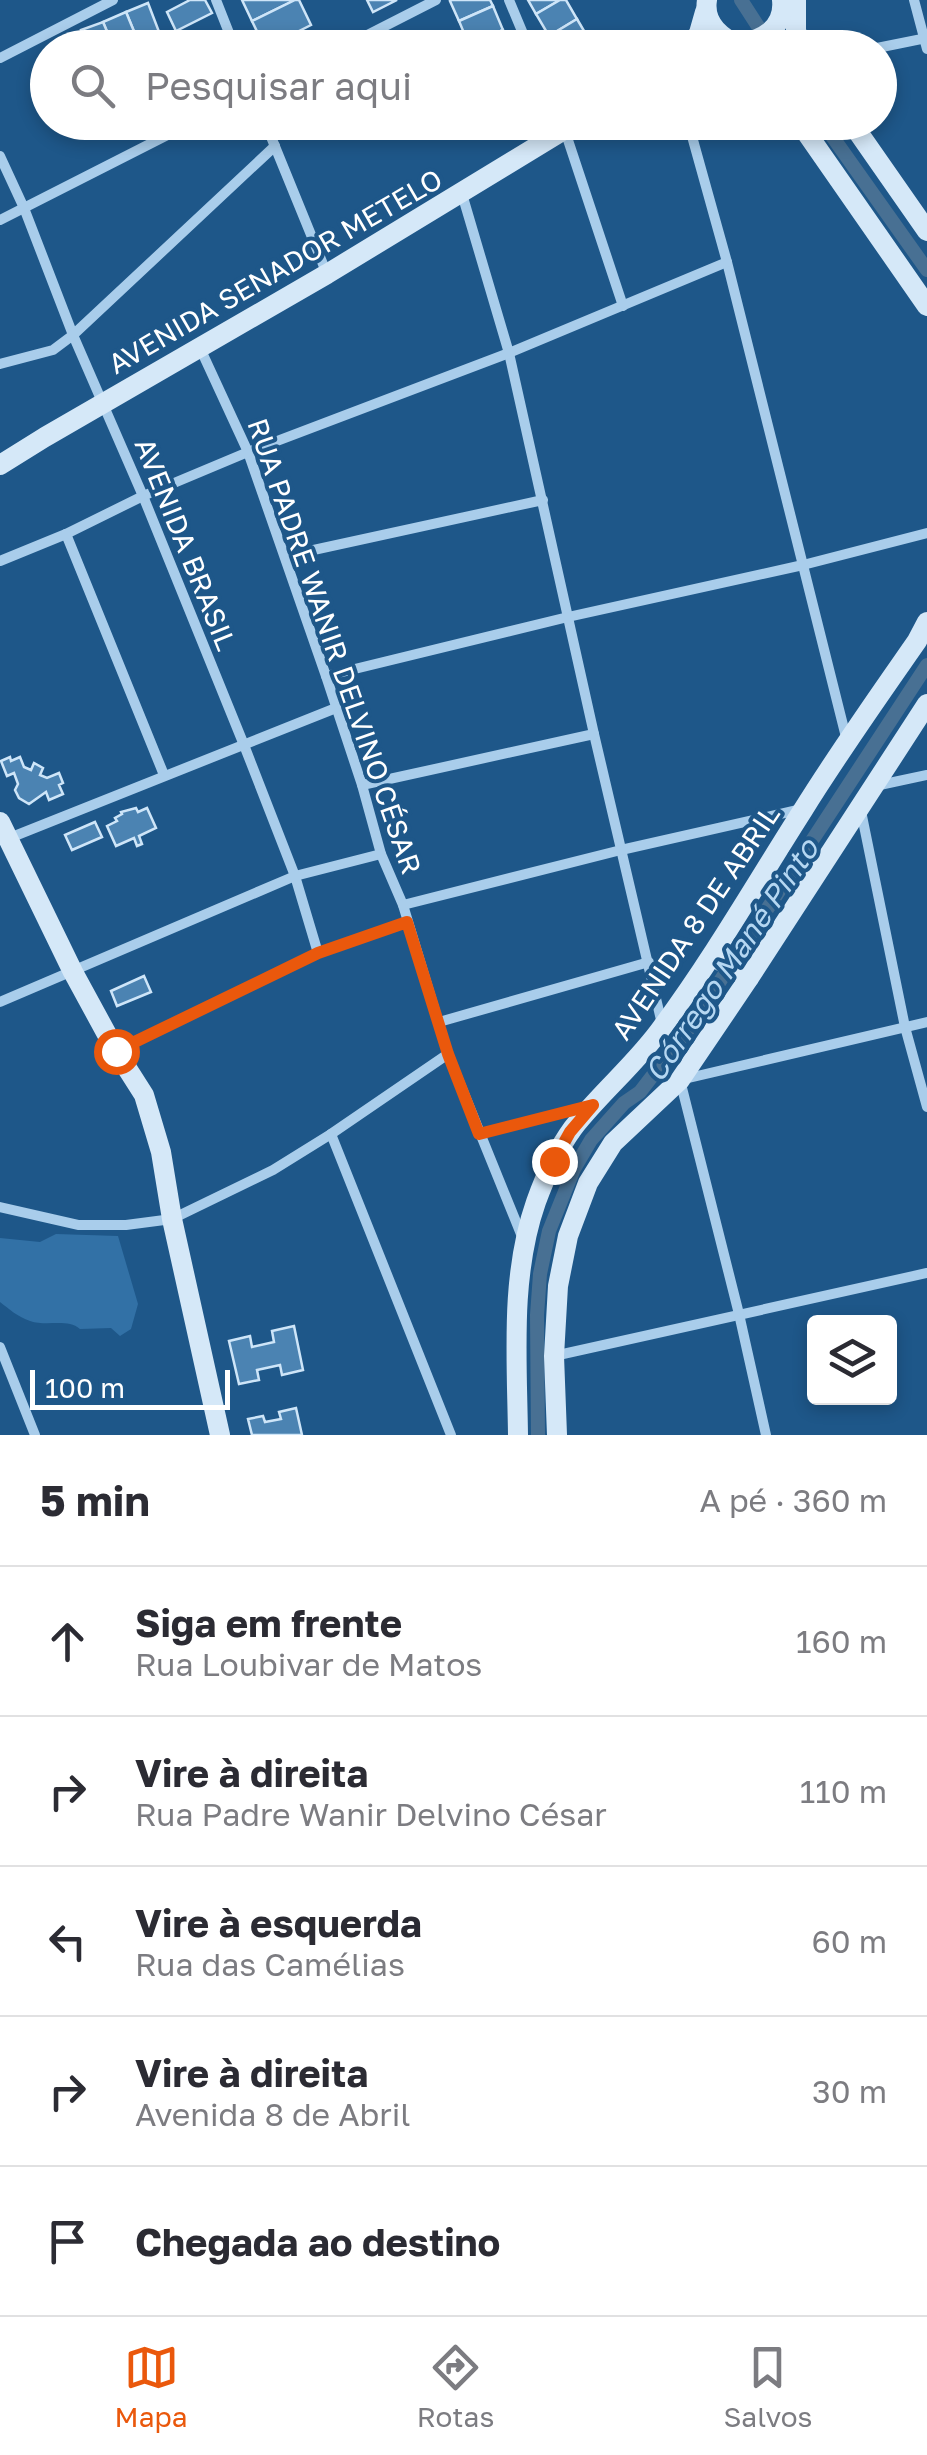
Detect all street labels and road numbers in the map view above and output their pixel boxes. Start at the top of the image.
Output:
street label: AVENIDA SENADOR METELO [102,162,448,380]
street label: RUA PADRE WANIR DELVINO CÉSAR [241,414,429,878]
street label: AVENIDA BRASIL [128,433,244,655]
street label: AVENIDA 8 DE ABRIL [604,798,786,1046]

